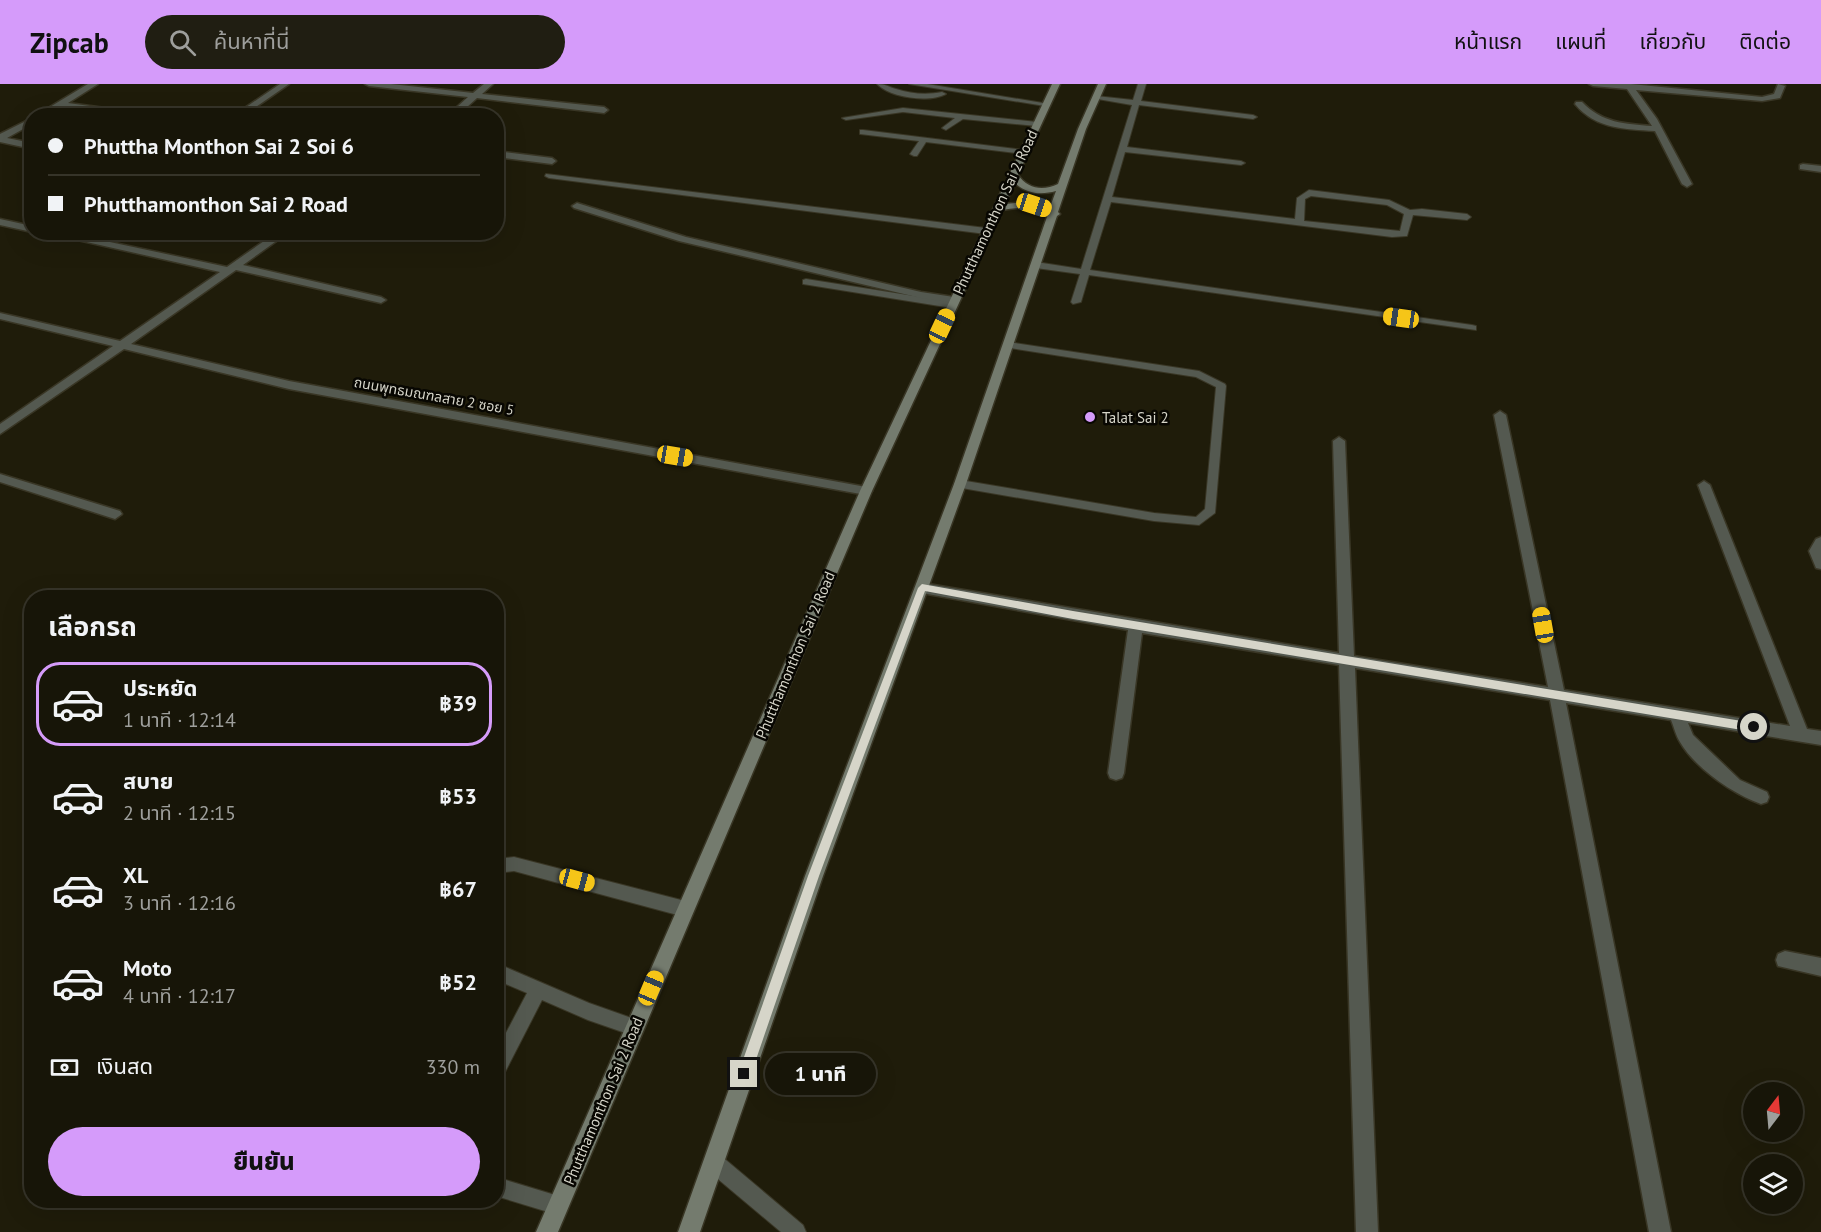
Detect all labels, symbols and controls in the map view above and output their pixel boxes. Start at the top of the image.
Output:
search box [145,15,565,69]
text: Zipcab [30,24,109,61]
icon: search [166,26,199,59]
text: ค้นหาที่นี่ [214,27,290,55]
text: หน้าแรก [1454,28,1522,55]
text: แผนที่ [1555,28,1606,55]
text: เกี่ยวกับ [1639,28,1706,55]
text: ติดต่อ [1739,28,1791,55]
street label: Phutthamonthon Sai 2 Road [948,126,1042,298]
text: Phuttha Monthon Sai 2 Soi 6 [84,132,354,160]
text: Phutthamonthon Sai 2 Road [84,190,348,218]
car [1014,191,1054,219]
car [926,306,958,346]
car [1382,307,1420,329]
street label: ถนนพุทธมณฑลสาย 2 ซอย 5 [353,373,515,419]
place label: Talat Sai 2 [1102,408,1169,427]
marker: Talat Sai 2 [1083,410,1097,424]
car [656,444,694,468]
street label: Phutthamonthon Sai 2 Road [751,569,839,741]
car [1531,606,1555,644]
text: เลือกรถ [48,609,137,643]
text: ประหยัด [123,674,198,702]
icon: car [51,677,105,731]
text: ฿39 [439,689,477,717]
text: 1 นาที · 12:14 [123,707,236,733]
route start [1740,713,1767,740]
text: สบาย [123,767,173,795]
icon: car [51,770,105,824]
text: ฿53 [439,782,477,810]
text: 2 นาที · 12:15 [123,800,236,826]
text: XL [123,861,148,889]
icon: car [51,863,105,917]
car [557,867,597,893]
text: ฿67 [439,875,477,903]
text: 3 นาที · 12:16 [123,890,236,916]
text: Moto [123,954,172,982]
icon: car [51,956,105,1010]
text: ฿52 [439,968,477,996]
car [636,968,666,1008]
text: 4 นาที · 12:17 [123,983,236,1009]
street label: Phutthamonthon Sai 2 Road [559,1015,647,1187]
icon: cash [48,1051,81,1084]
text: เงินสด [96,1052,153,1080]
callout: 1 นาที [765,1053,876,1095]
text: 330 m [426,1054,480,1080]
route end [730,1060,757,1087]
text: 1 นาที [795,1061,846,1087]
north arrow [1743,1082,1803,1142]
map controls [1743,1082,1803,1214]
button: ยืนยัน [48,1127,480,1196]
button: layers [1743,1154,1803,1214]

